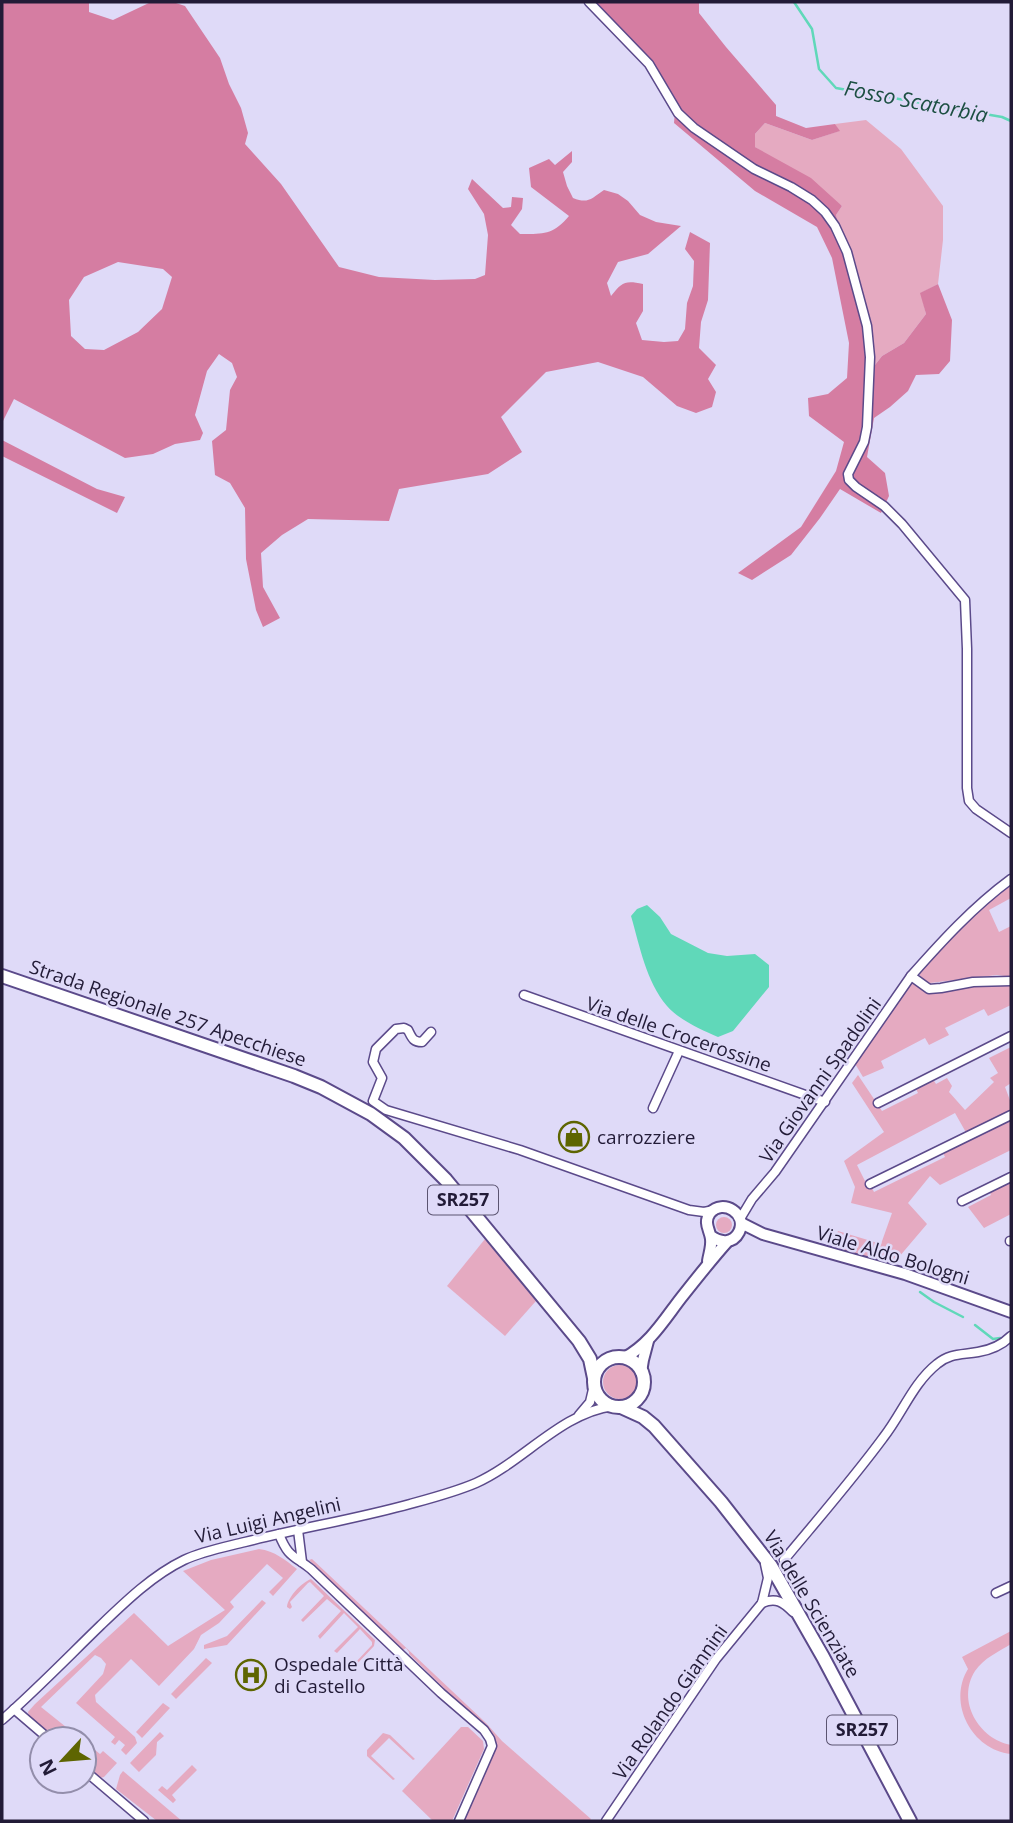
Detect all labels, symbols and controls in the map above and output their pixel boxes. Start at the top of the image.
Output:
water label: Fosso Scatorbia [842,73,990,129]
street label: Strada Regionale 257 Apecchiese [26,953,310,1073]
street label: Via delle Crocerossine [583,990,775,1078]
street label: Via Giovanni Spadolini [753,992,887,1168]
shop icon: carrozziere [557,1120,591,1154]
place label: carrozziere [597,1124,695,1150]
road number: SR257 [428,1185,498,1214]
street label: Viale Aldo Bologni [813,1219,973,1291]
street label: Via Luigi Angelini [193,1491,343,1549]
street label: Via delle Scienziate [758,1526,866,1682]
street label: Via Rolando Giannini [607,1619,733,1785]
place label: Ospedale Città di Castello [274,1651,404,1699]
hospital icon: Ospedale Città di Castello [234,1658,268,1692]
road number: SR257 [827,1716,897,1744]
north arrow [28,1725,98,1795]
text: N [33,1755,63,1780]

